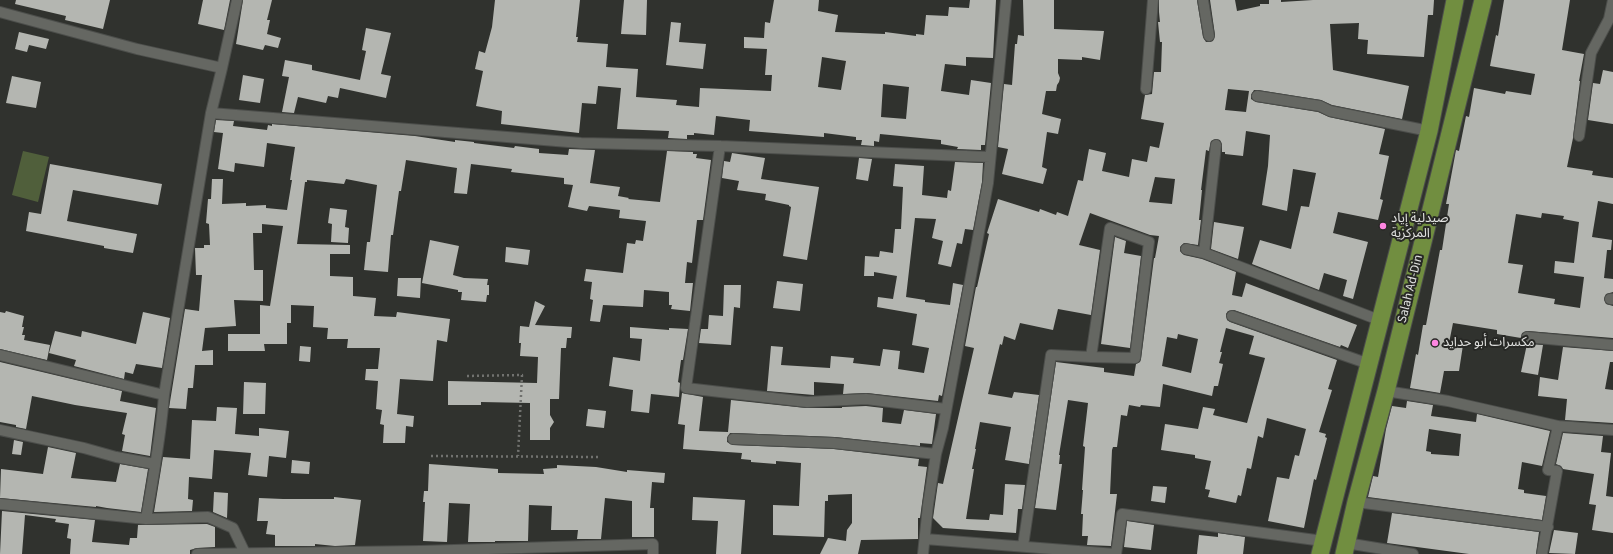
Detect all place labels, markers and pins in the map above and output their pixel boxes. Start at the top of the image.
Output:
place label: صيدلية إياد المركزية [1391,211,1449,242]
marker: صيدلية إياد المركزية [1378,221,1388,231]
place label: مكسرات أبو حدايد [1443,335,1535,351]
marker: مكسرات أبو حدايد [1430,338,1440,348]

